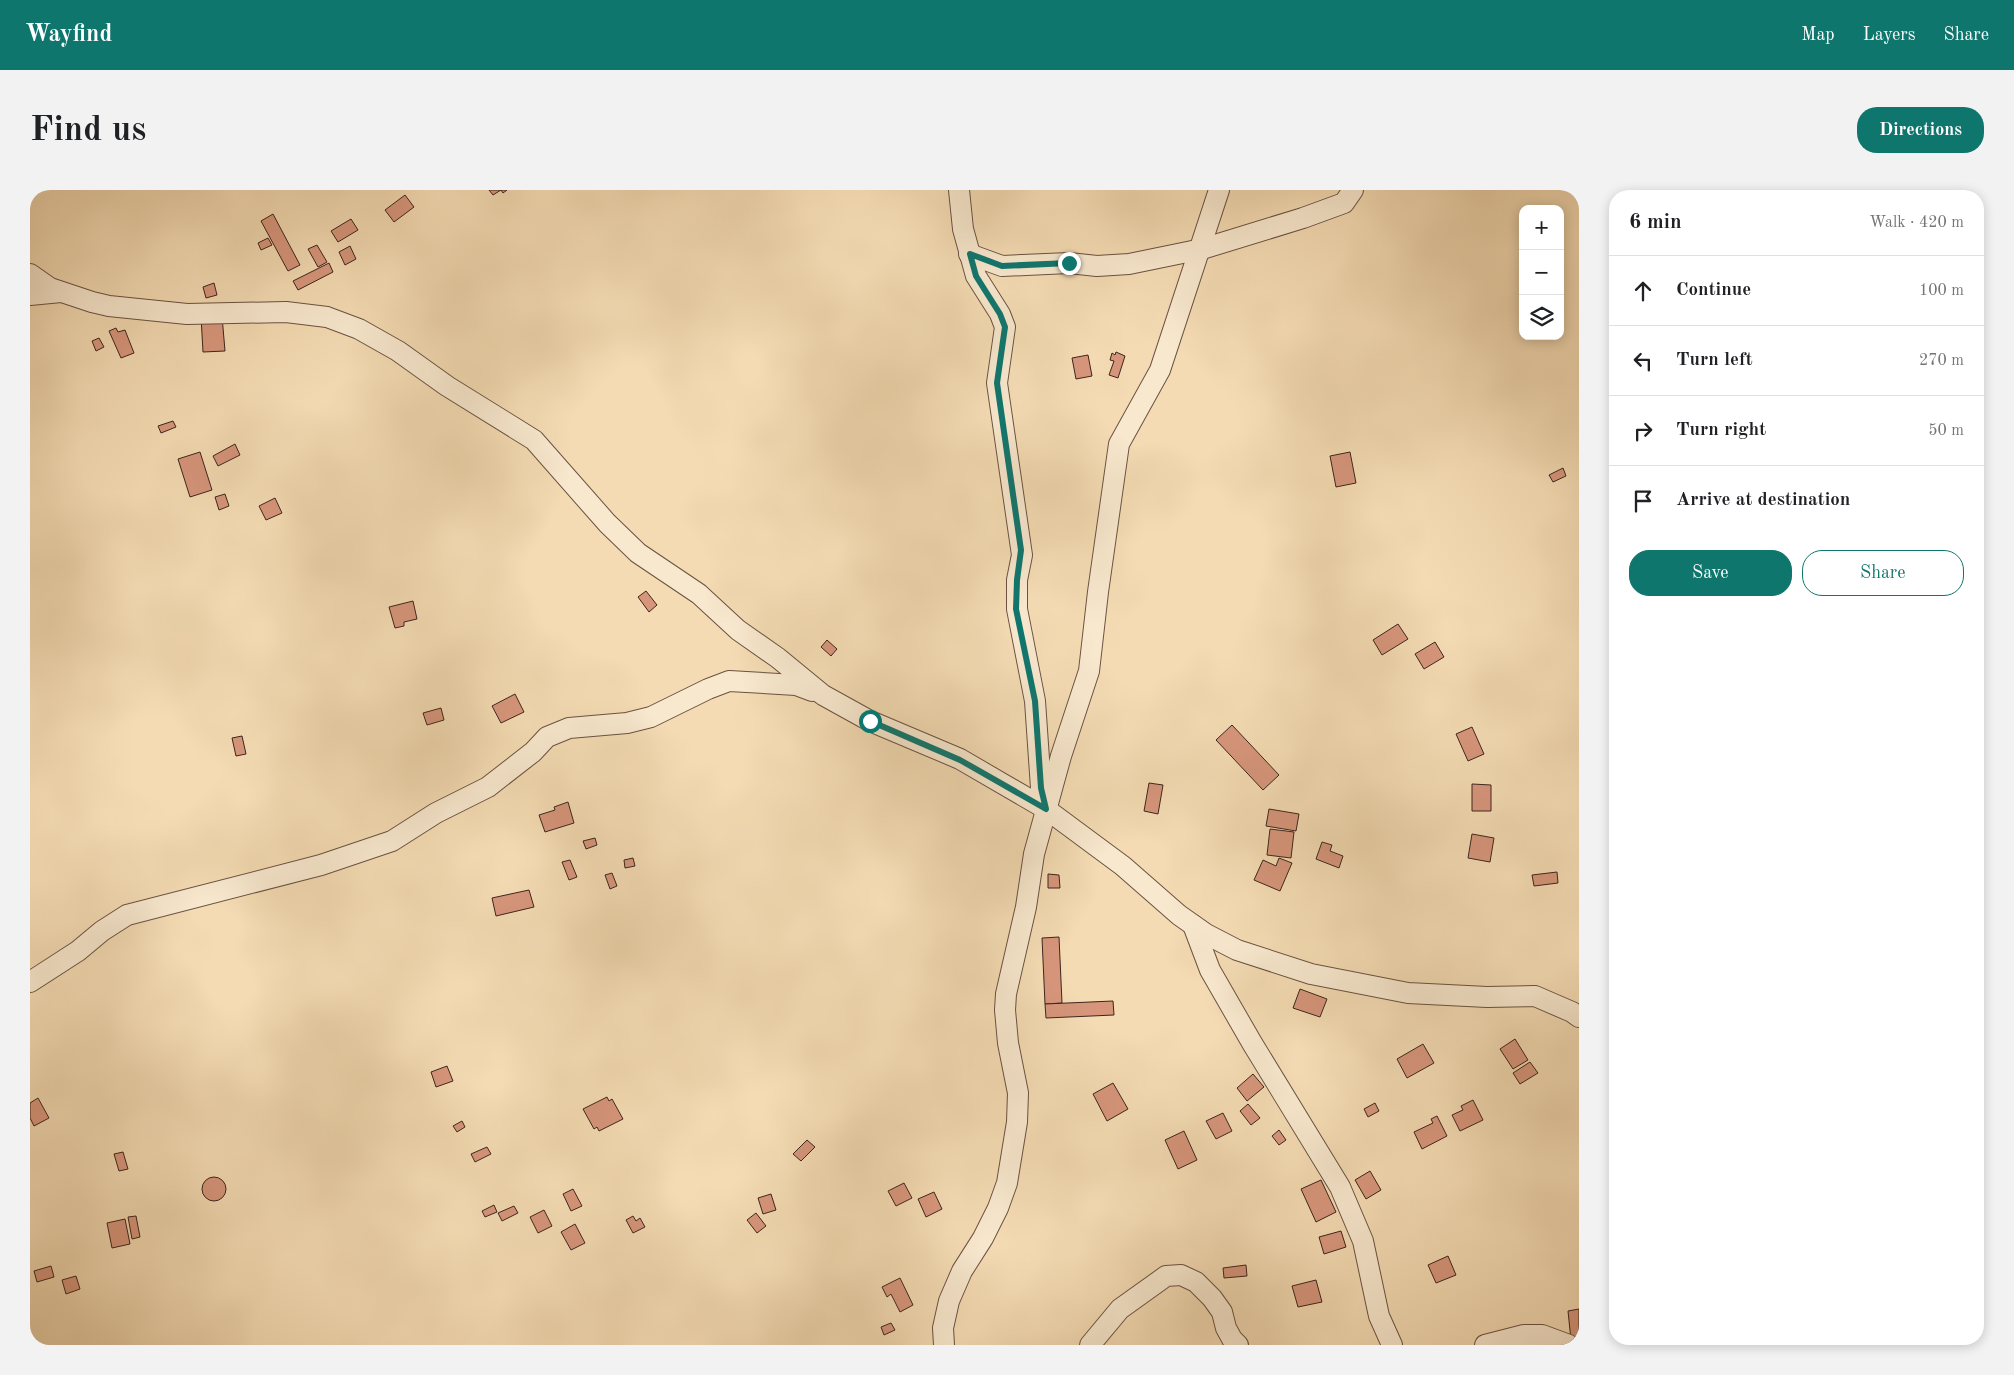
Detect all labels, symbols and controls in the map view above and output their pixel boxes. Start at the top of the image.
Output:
text: Wayfind [25,23,112,47]
text: Map [1801,26,1835,44]
text: Layers [1863,26,1915,44]
text: Share [1943,26,1989,44]
button: Directions [1857,107,1984,153]
text: Find us [30,113,146,148]
map controls [1519,205,1564,340]
button: + [1519,205,1564,250]
text: 6 min [1629,212,1682,233]
text: Walk · 420 m [1869,215,1964,231]
button: − [1519,250,1564,295]
route end [1058,252,1081,275]
icon: ahead [1629,277,1657,305]
text: Continue [1676,281,1751,300]
text: 100 m [1919,283,1964,299]
button: layers [1519,295,1564,340]
icon: left [1629,347,1657,375]
text: Turn left [1676,351,1753,370]
text: 270 m [1919,353,1964,369]
icon: right [1629,417,1657,445]
text: Turn right [1676,421,1766,440]
text: 50 m [1928,423,1964,439]
icon: arrive [1629,487,1657,515]
text: Arrive at destination [1676,491,1850,510]
button: Save [1629,550,1792,596]
button: Share [1802,550,1964,596]
route start [859,710,882,733]

